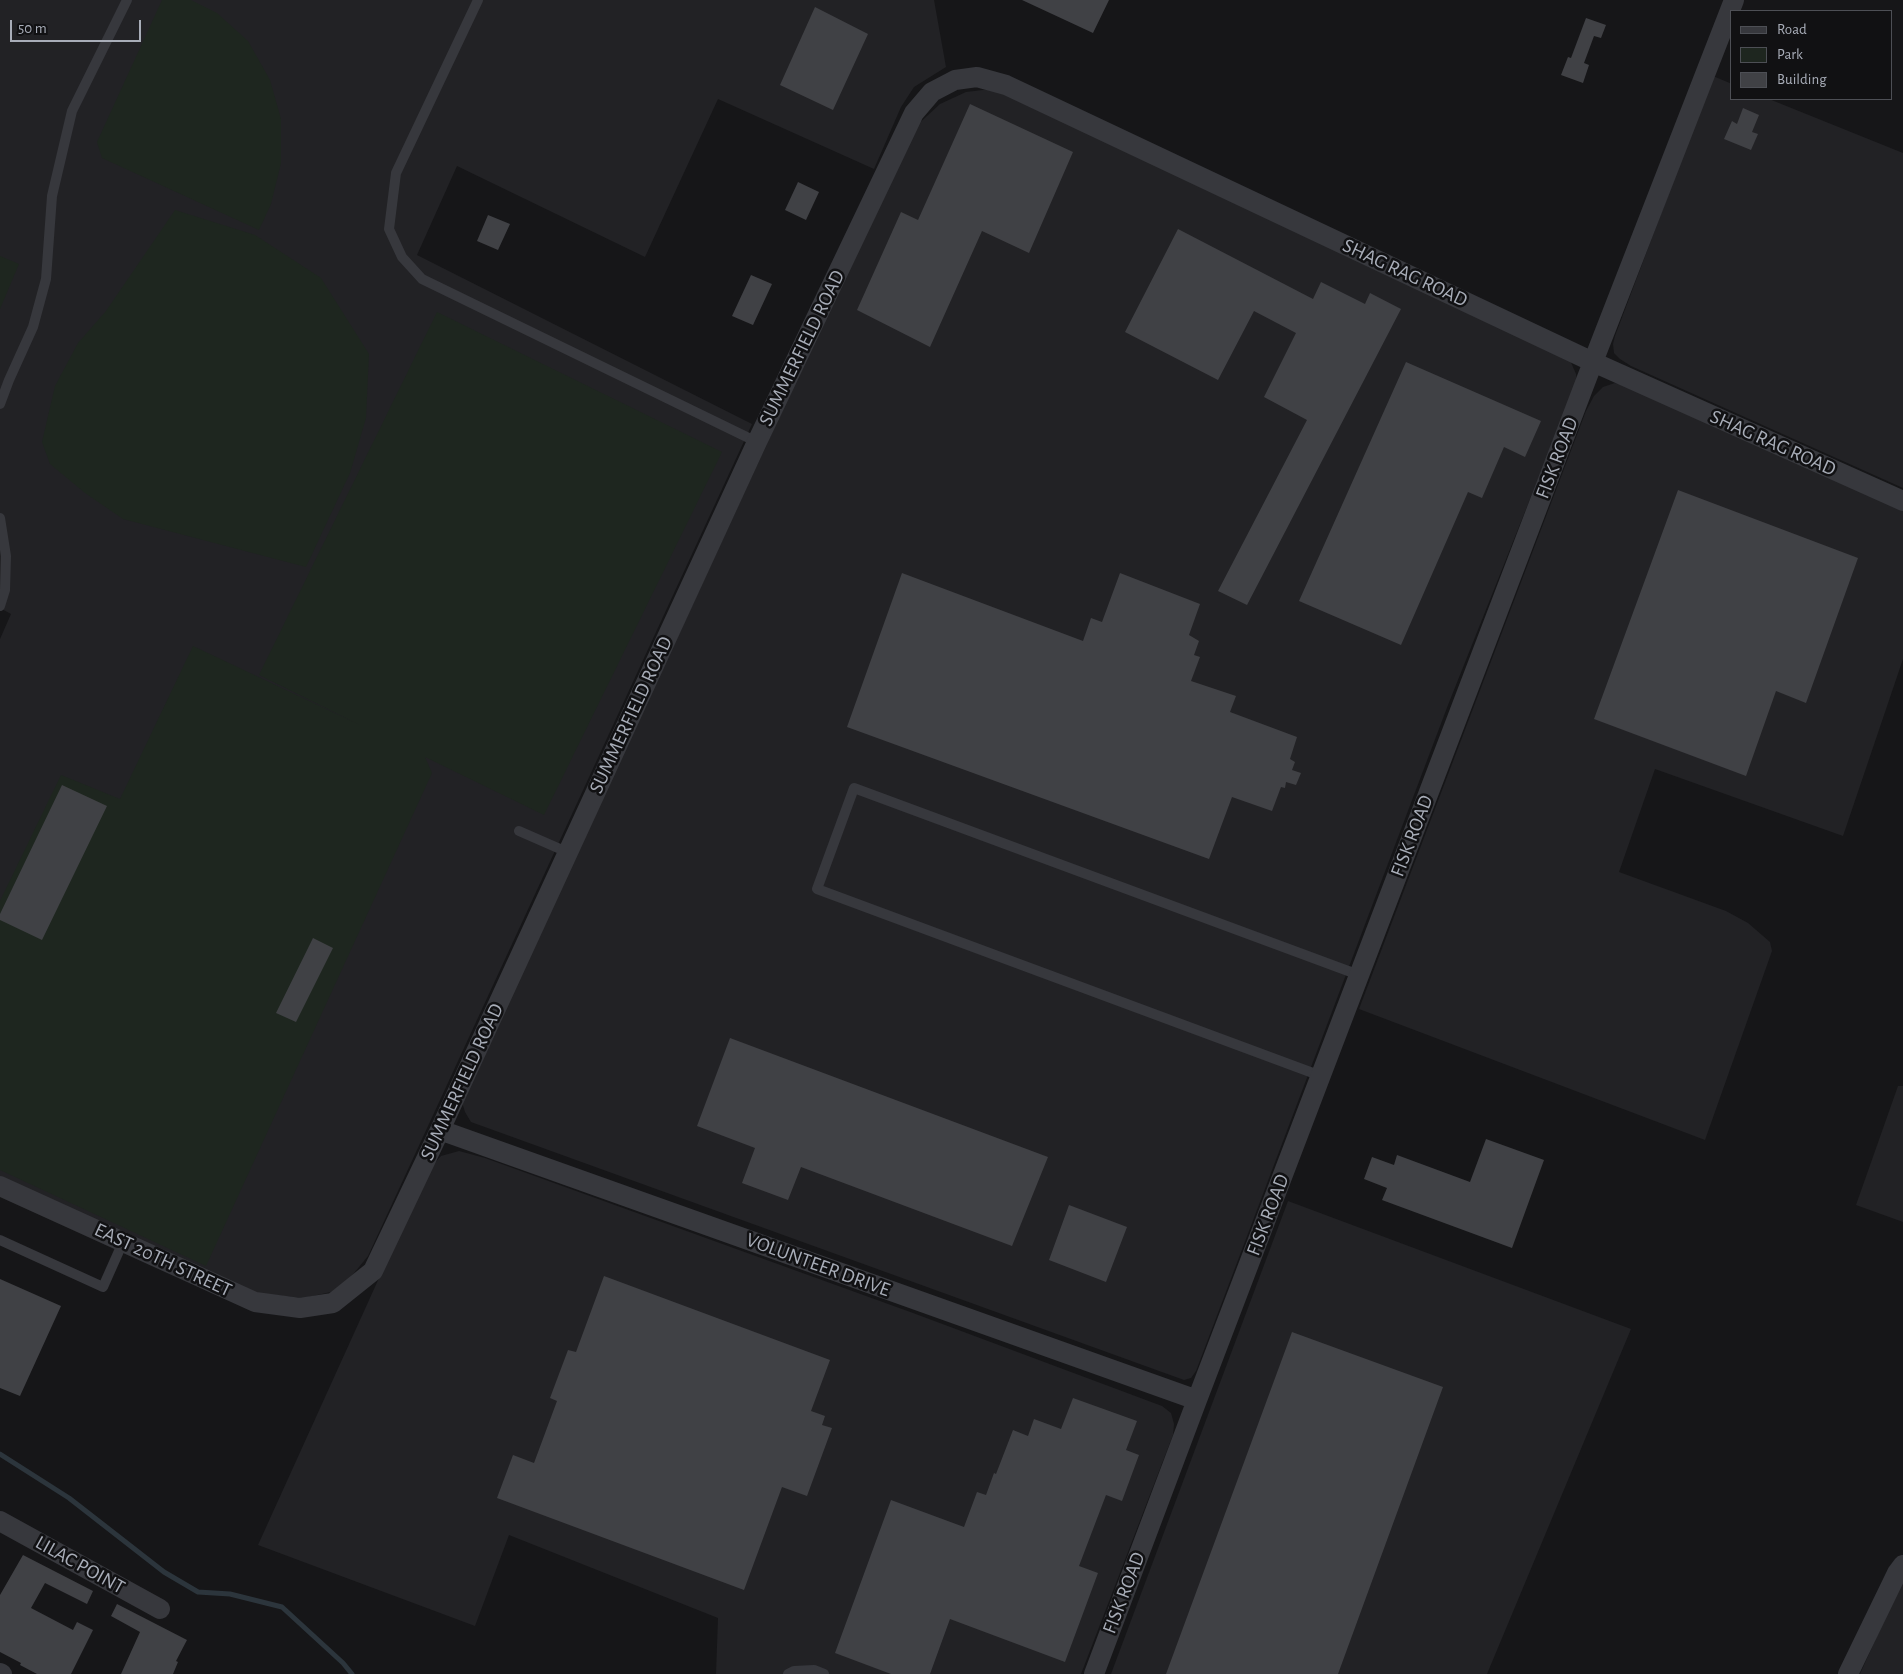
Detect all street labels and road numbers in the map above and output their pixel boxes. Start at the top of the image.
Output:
street label: SHAG RAG ROAD [1339,234,1471,312]
street label: SUMMERFIELD ROAD [754,266,850,430]
street label: SHAG RAG ROAD [1706,405,1840,481]
street label: FISK ROAD [1530,414,1584,502]
street label: SUMMERFIELD ROAD [584,633,678,797]
street label: FISK ROAD [1385,792,1439,880]
street label: SUMMERFIELD ROAD [415,1000,509,1164]
street label: FISK ROAD [1241,1171,1295,1259]
street label: EAST 20TH STREET [90,1218,236,1302]
street label: VOLUNTEER DRIVE [743,1228,893,1302]
street label: LILAC POINT [31,1531,129,1599]
street label: FISK ROAD [1097,1549,1151,1637]

